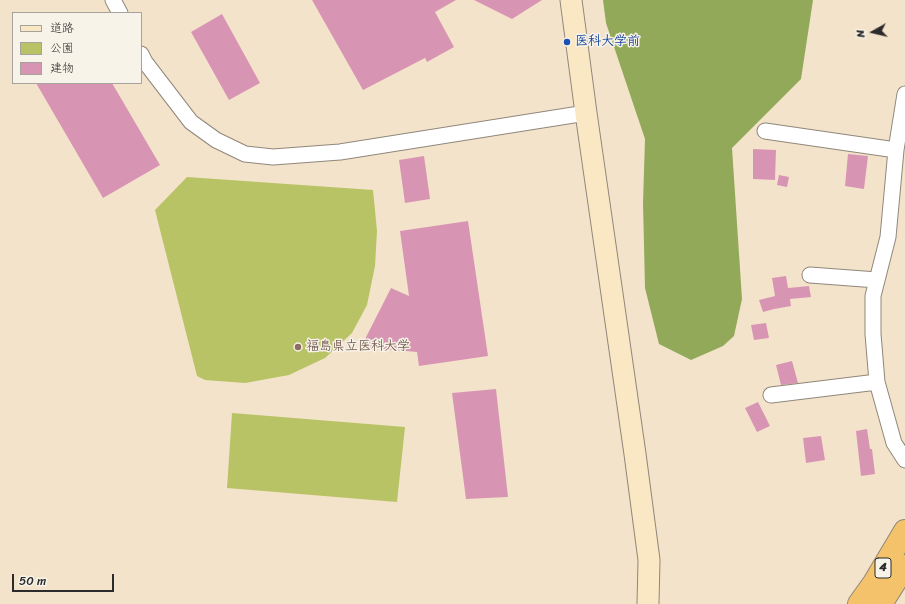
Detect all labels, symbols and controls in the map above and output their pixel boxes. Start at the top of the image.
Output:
legend [12,12,142,84]
north arrow [853,12,893,52]
text: 道路 [50,17,74,39]
text: N [851,29,871,39]
place label: 医科大学前 [575,34,640,50]
text: 公園 [50,37,74,59]
marker: 医科大学前 [562,37,572,47]
text: 建物 [50,57,74,79]
place label: 福島県立医科大学 [306,339,410,355]
marker: 福島県立医科大学 [293,342,303,352]
road number: 4 [875,558,891,578]
scale bar [14,566,116,592]
text: 50 m [19,570,46,592]

